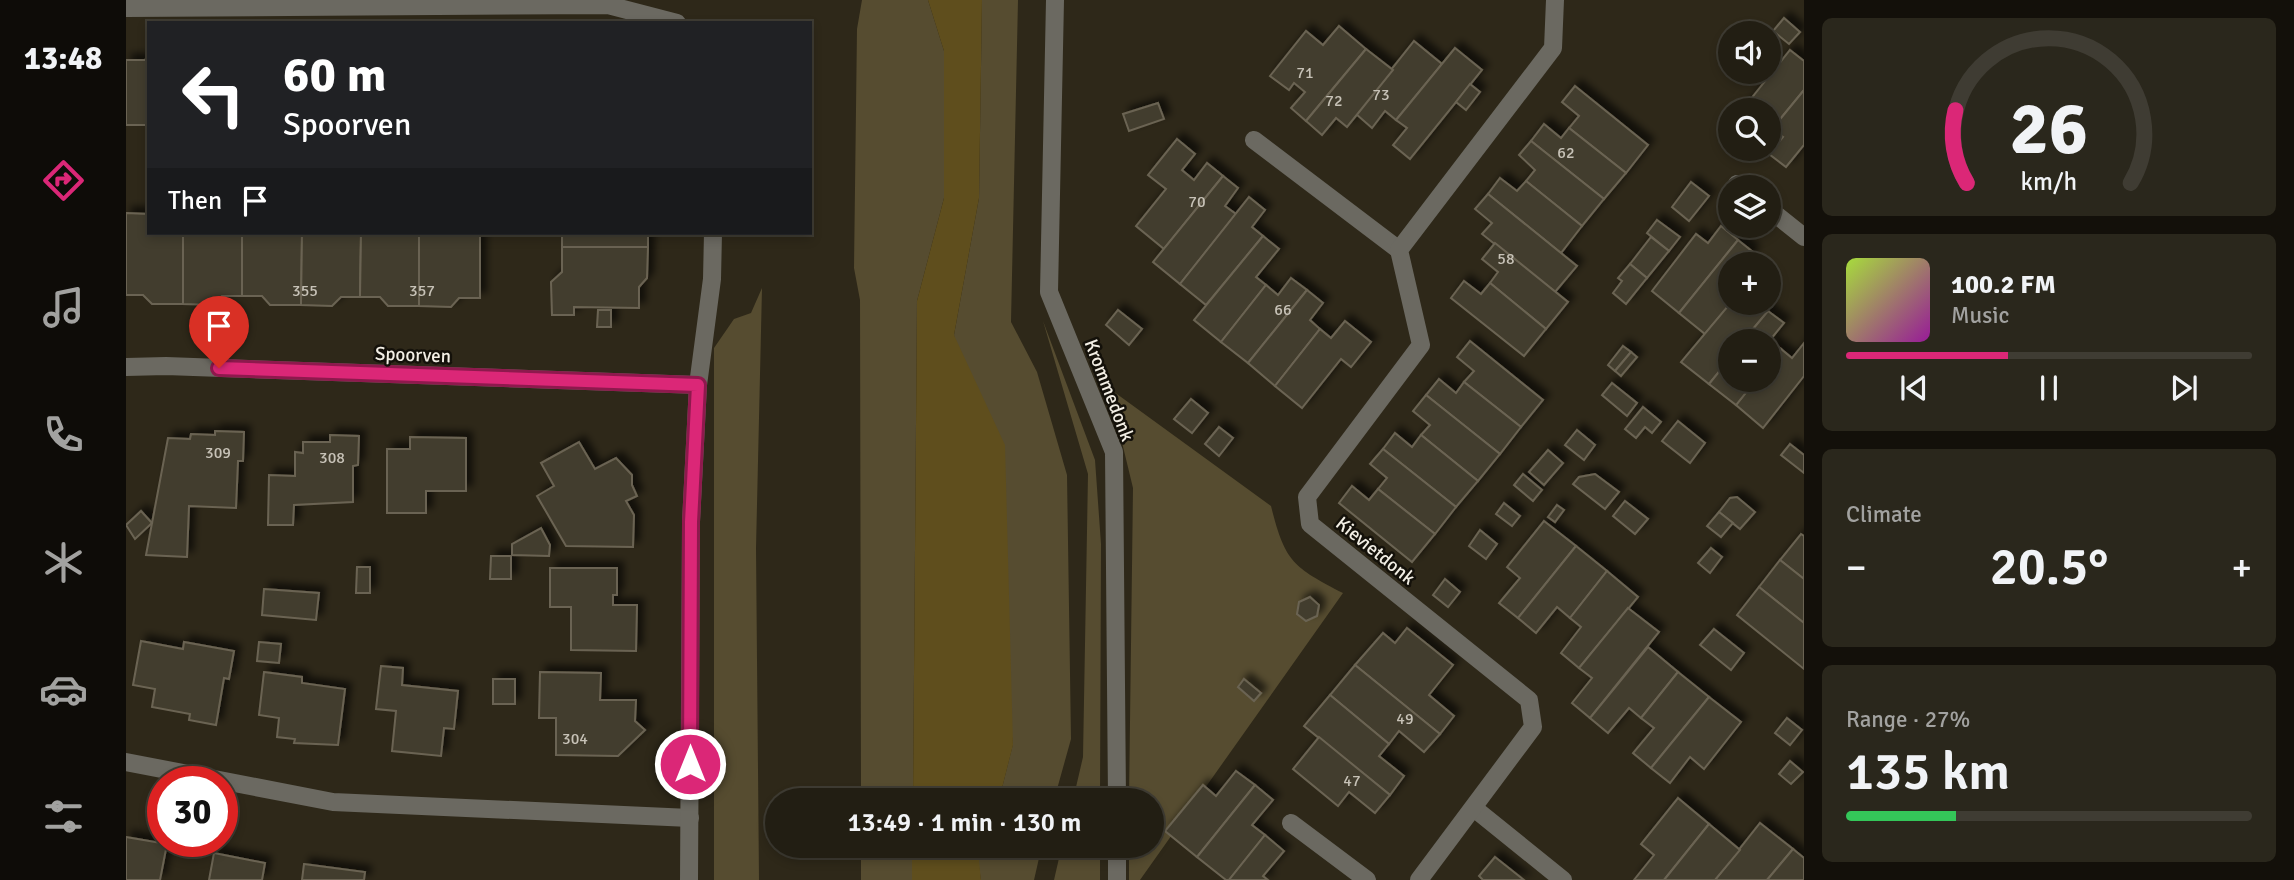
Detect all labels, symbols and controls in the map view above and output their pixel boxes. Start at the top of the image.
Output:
map controls [1718,21,1781,392]
button: sound [1718,21,1781,84]
text: 13:48 [24,39,102,78]
text: 60 m [283,45,386,105]
icon: left [168,49,259,140]
house number: 71 [1296,63,1314,83]
house number: 73 [1372,85,1390,105]
text: 26 [2010,85,2088,174]
house number: 72 [1325,91,1343,111]
button: search [1718,98,1781,161]
text: Spoorven [283,105,411,144]
house number: 62 [1557,143,1575,163]
icon: directions [39,156,88,205]
text: km/h [2021,166,2077,197]
button: layers [1718,175,1781,238]
icon: arrive [236,182,274,220]
text: Then [168,185,222,217]
house number: 70 [1188,192,1206,212]
house number: 58 [1497,249,1515,269]
button: + [1718,252,1781,315]
text: 100.2 FM [1951,269,2056,301]
house number: 355 [292,281,318,301]
house number: 357 [409,281,435,301]
icon: music [39,283,88,332]
pin [189,296,249,368]
house number: 66 [1274,300,1292,320]
text: Music [1951,301,2009,330]
icon: arrive [200,307,238,345]
button: − [1718,329,1781,392]
street label: Krommedonk [1079,336,1140,445]
street label: Spoorven [374,342,451,368]
icon: previous [1895,369,1933,407]
icon: pause [2030,369,2068,407]
icon: next [2165,369,2203,407]
icon: phone [39,410,88,459]
house number: 309 [205,443,231,463]
house number: 308 [319,448,345,468]
text: Climate [1846,500,1922,529]
street label: Kievietdonk [1331,511,1420,590]
text: 20.5° [1990,535,2108,599]
icon: climate [39,538,88,587]
text: − [1846,544,1867,591]
text: + [2231,544,2252,591]
icon: car [39,665,88,714]
text: Range · 27% [1846,705,1970,734]
house number: 49 [1396,709,1414,729]
position arrow [653,727,727,801]
house number: 304 [562,729,588,749]
text: 135 km [1846,740,2010,804]
speed limit sign: 30 [147,766,238,857]
house number: 47 [1343,771,1361,791]
icon: filters [39,792,88,841]
text: 13:49 · 1 min · 130 m [848,807,1081,839]

